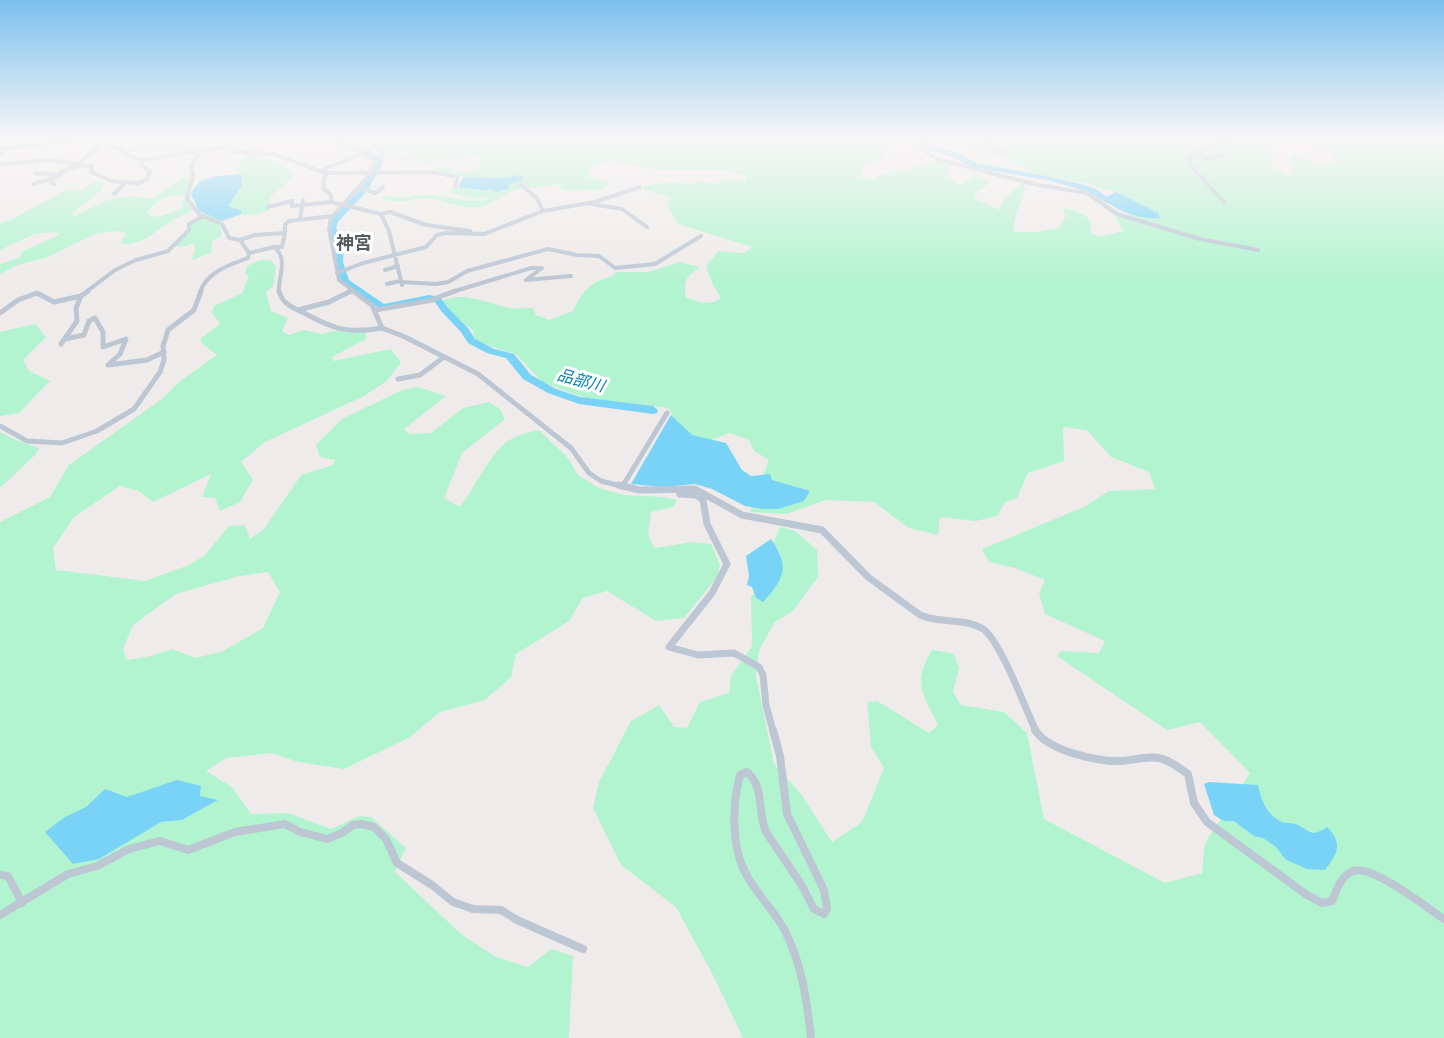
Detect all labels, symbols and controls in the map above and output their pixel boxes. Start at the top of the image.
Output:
district label: 神宮 [336,232,372,253]
water label: 品部川 [555,365,608,395]

